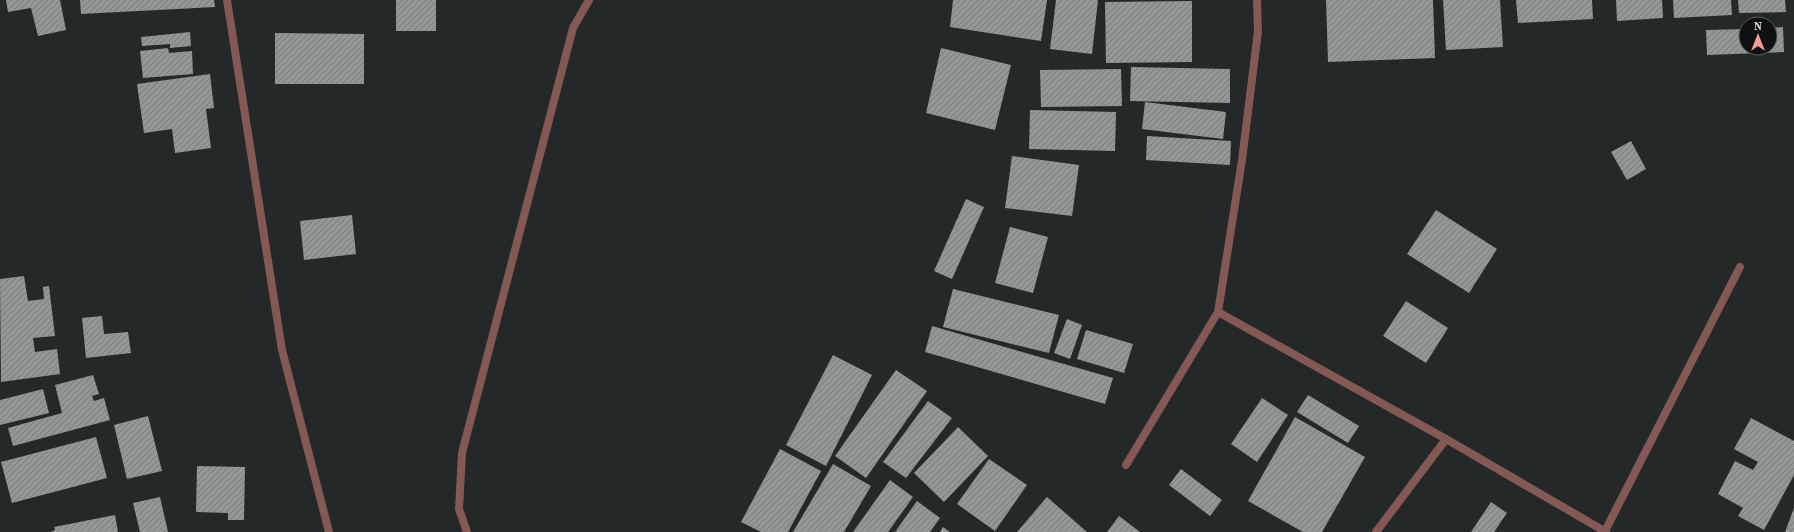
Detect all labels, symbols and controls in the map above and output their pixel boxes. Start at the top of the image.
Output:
north arrow [1738,16,1778,56]
text: N [1754,19,1762,34]

